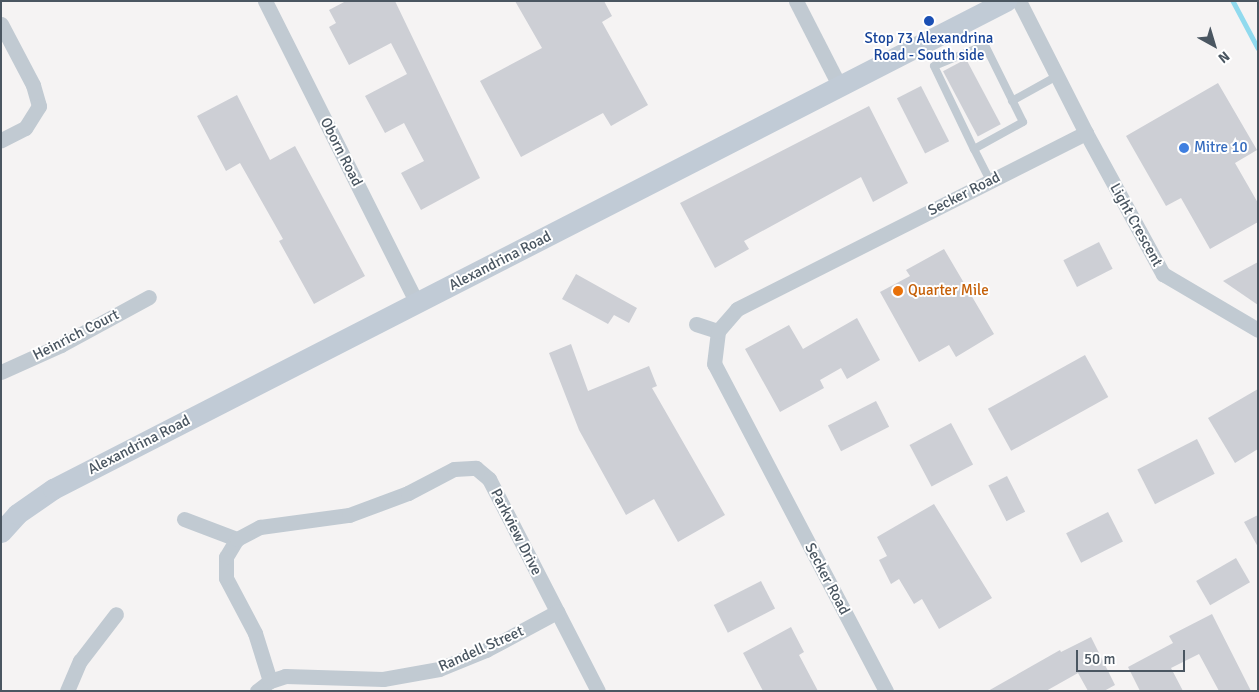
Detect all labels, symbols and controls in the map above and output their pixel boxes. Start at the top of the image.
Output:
marker: Stop 73 Alexandrina Road - South side [923,15,935,27]
north arrow [1189,20,1239,70]
place label: Stop 73 Alexandrina Road - South side [865,29,993,64]
text: N [1215,47,1233,67]
street label: Oborn Road [316,115,366,189]
place label: Mitre 10 [1194,139,1248,157]
marker: Mitre 10 [1178,142,1190,154]
street label: Secker Road [925,168,1003,220]
street label: Light Crescent [1106,180,1166,270]
street label: Alexandrina Road [446,227,554,295]
place label: Quarter Mile [908,282,989,300]
marker: Quarter Mile [892,285,904,297]
street label: Heinrich Court [30,306,122,364]
street label: Alexandrina Road [85,411,193,479]
street label: Parkview Drive [487,486,545,578]
street label: Secker Road [801,540,853,618]
street label: Randell Street [436,622,526,676]
scale bar [1079,640,1188,672]
text: 50 m [1084,650,1115,668]

